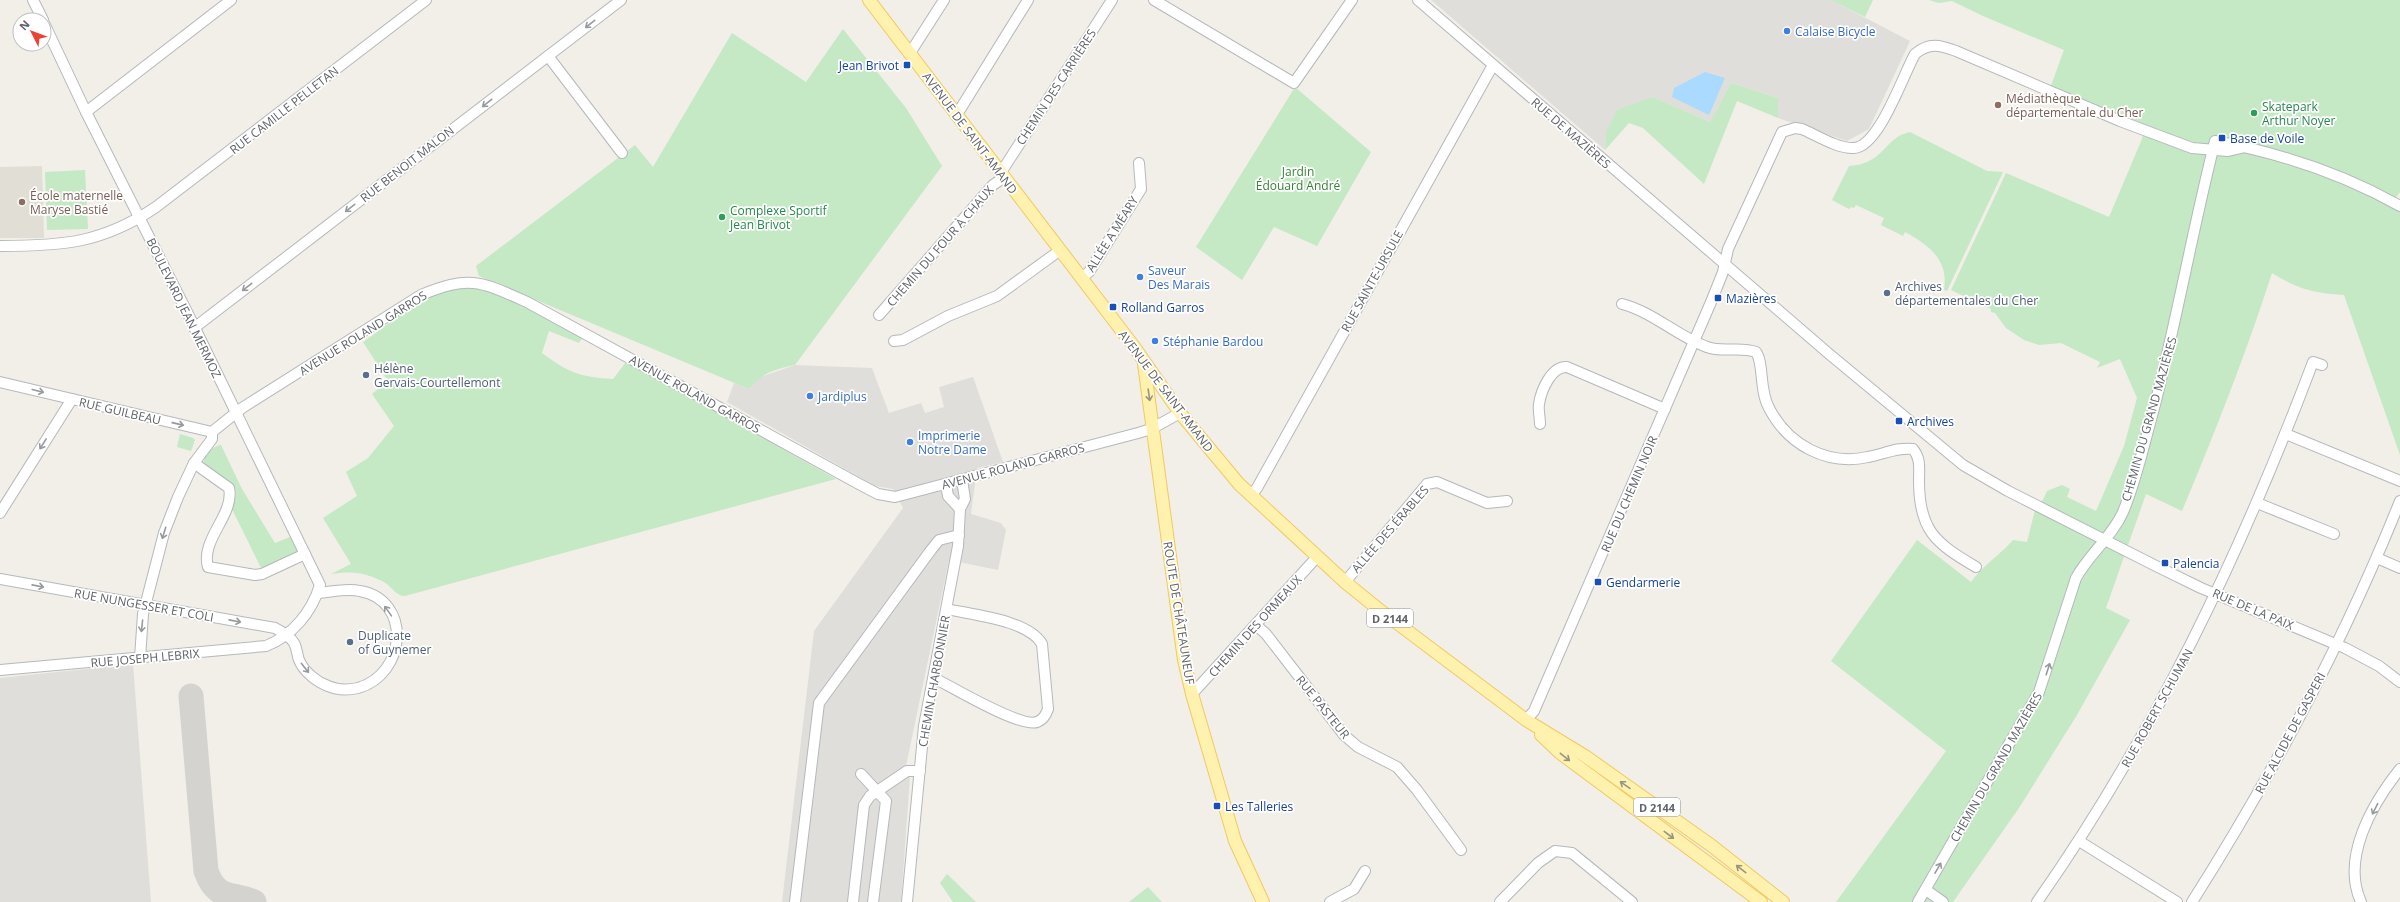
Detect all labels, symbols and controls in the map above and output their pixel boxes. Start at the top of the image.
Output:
north arrow [12,12,52,52]
text: N [16,17,33,33]
one-way arrow [584,20,595,28]
place label: Calaise Bicycle [1795,23,1876,40]
street label: CHEMIN DES CARRIÈRES [1012,26,1100,148]
marker: Calaise Bicycle [1782,26,1792,36]
place label: Jean Brivot [838,57,899,74]
marker: Jean Brivot [902,60,912,70]
street label: RUE CAMILLE PELLETAN [226,62,342,158]
street label: AVENUE DE SAINT-AMAND [919,69,1021,197]
place label: Médiathèque départementale du Cher [2006,90,2144,121]
street label: RUE DE MAZIÈRES [1528,94,1614,172]
place label: Skatepark Arthur Noyer [2262,98,2336,129]
one-way arrow [481,99,492,107]
marker: Médiathèque départementale du Cher [1993,100,2003,110]
marker: Skatepark Arthur Noyer [2249,108,2259,118]
street label: RUE BENOIT MALON [357,122,457,206]
place label: Base de Voile [2230,130,2305,147]
marker: Base de Voile [2217,133,2227,143]
park label: Jardin Édouard André [1256,163,1341,194]
street label: CHEMIN DU FOUR À CHAUX [883,182,997,310]
place label: École maternelle Maryse Bastié [30,187,123,218]
street label: ALLÉE A MÉARY [1082,193,1142,275]
marker: École maternelle Maryse Bastié [17,197,27,207]
place label: Complexe Sportif Jean Brivot [729,202,827,233]
one-way arrow [345,204,356,212]
marker: Complexe Sportif Jean Brivot [717,212,727,222]
street label: RUE SAINTE-URSULE [1337,227,1407,335]
street label: BOULEVARD JEAN MERMOZ [143,235,226,381]
place label: Saveur Des Marais [1148,262,1210,293]
marker: Saveur Des Marais [1135,272,1145,282]
place label: Archives départementales du Cher [1895,278,2038,309]
one-way arrow [242,283,253,291]
street label: AVENUE ROLAND GARROS [296,287,430,379]
marker: Archives départementales du Cher [1882,288,1892,298]
place label: Mazières [1726,290,1776,307]
marker: Mazières [1713,293,1723,303]
place label: Rolland Garros [1121,299,1205,316]
marker: Rolland Garros [1108,302,1118,312]
street label: AVENUE DE SAINT-AMAND [1115,327,1217,455]
place label: Stéphanie Bardou [1163,333,1263,350]
street label: CHEMIN DU GRAND MAZIÈRES [2117,335,2181,503]
marker: Stéphanie Bardou [1150,336,1160,346]
street label: AVENUE ROLAND GARROS [626,351,764,437]
place label: Hélène Gervais-Courtellemont [374,360,500,391]
marker: Hélène Gervais-Courtellemont [361,370,371,380]
one-way arrow [31,388,44,395]
place label: Jardiplus [817,388,867,405]
one-way arrow [1145,388,1153,401]
marker: Jardiplus [805,391,815,401]
street label: RUE GUILBEAU [77,393,163,429]
place label: Archives [1907,413,1954,430]
marker: Archives [1894,416,1904,426]
one-way arrow [171,421,184,429]
place label: Imprimerie Notre Dame [918,427,987,458]
street label: RUE DU CHEMIN NOIR [1597,433,1661,555]
marker: Imprimerie Notre Dame [905,437,915,447]
one-way arrow [39,438,47,450]
street label: AVENUE ROLAND GARROS [940,439,1086,493]
street label: ALLÉE DES ÉRABLES [1347,482,1433,576]
one-way arrow [160,527,167,540]
street label: ROUTE DE CHÂTEAUNEUF [1159,540,1199,686]
place label: Palencia [2173,555,2219,572]
marker: Palencia [2160,558,2170,568]
street label: CHEMIN DES ORMEAUX [1205,571,1305,681]
place label: Gendarmerie [1606,574,1681,591]
marker: Gendarmerie [1593,577,1603,587]
one-way arrow [31,582,44,590]
street label: RUE NUNGESSER ET COLI [73,584,215,626]
street label: RUE DE LA PAIX [2210,584,2296,634]
one-way arrow [384,605,392,616]
road number: D 2144 [1367,609,1413,627]
street label: CHEMIN CHARBONNIER [914,613,954,748]
one-way arrow [228,617,241,625]
one-way arrow [138,619,146,632]
place label: Duplicate of Guynemer [358,627,431,658]
marker: Duplicate of Guynemer [345,637,355,647]
street label: RUE JOSEPH LEBRIX [90,645,200,671]
street label: RUE ROBERT SCHUMAN [2117,646,2197,770]
one-way arrow [2045,662,2052,675]
one-way arrow [301,663,309,674]
street label: RUE ALCIDE DE GASPERI [2251,669,2329,797]
street label: RUE PASTEUR [1292,672,1354,743]
street label: CHEMIN DU GRAND MAZIÈRES [1946,689,2046,845]
one-way arrow [1559,752,1570,761]
one-way arrow [1620,781,1631,789]
place label: Les Talleries [1225,798,1294,815]
road number: D 2144 [1634,798,1680,816]
marker: Les Talleries [1212,801,1222,811]
one-way arrow [2371,803,2378,815]
one-way arrow [1663,830,1674,839]
one-way arrow [1934,862,1942,874]
one-way arrow [1736,865,1747,874]

